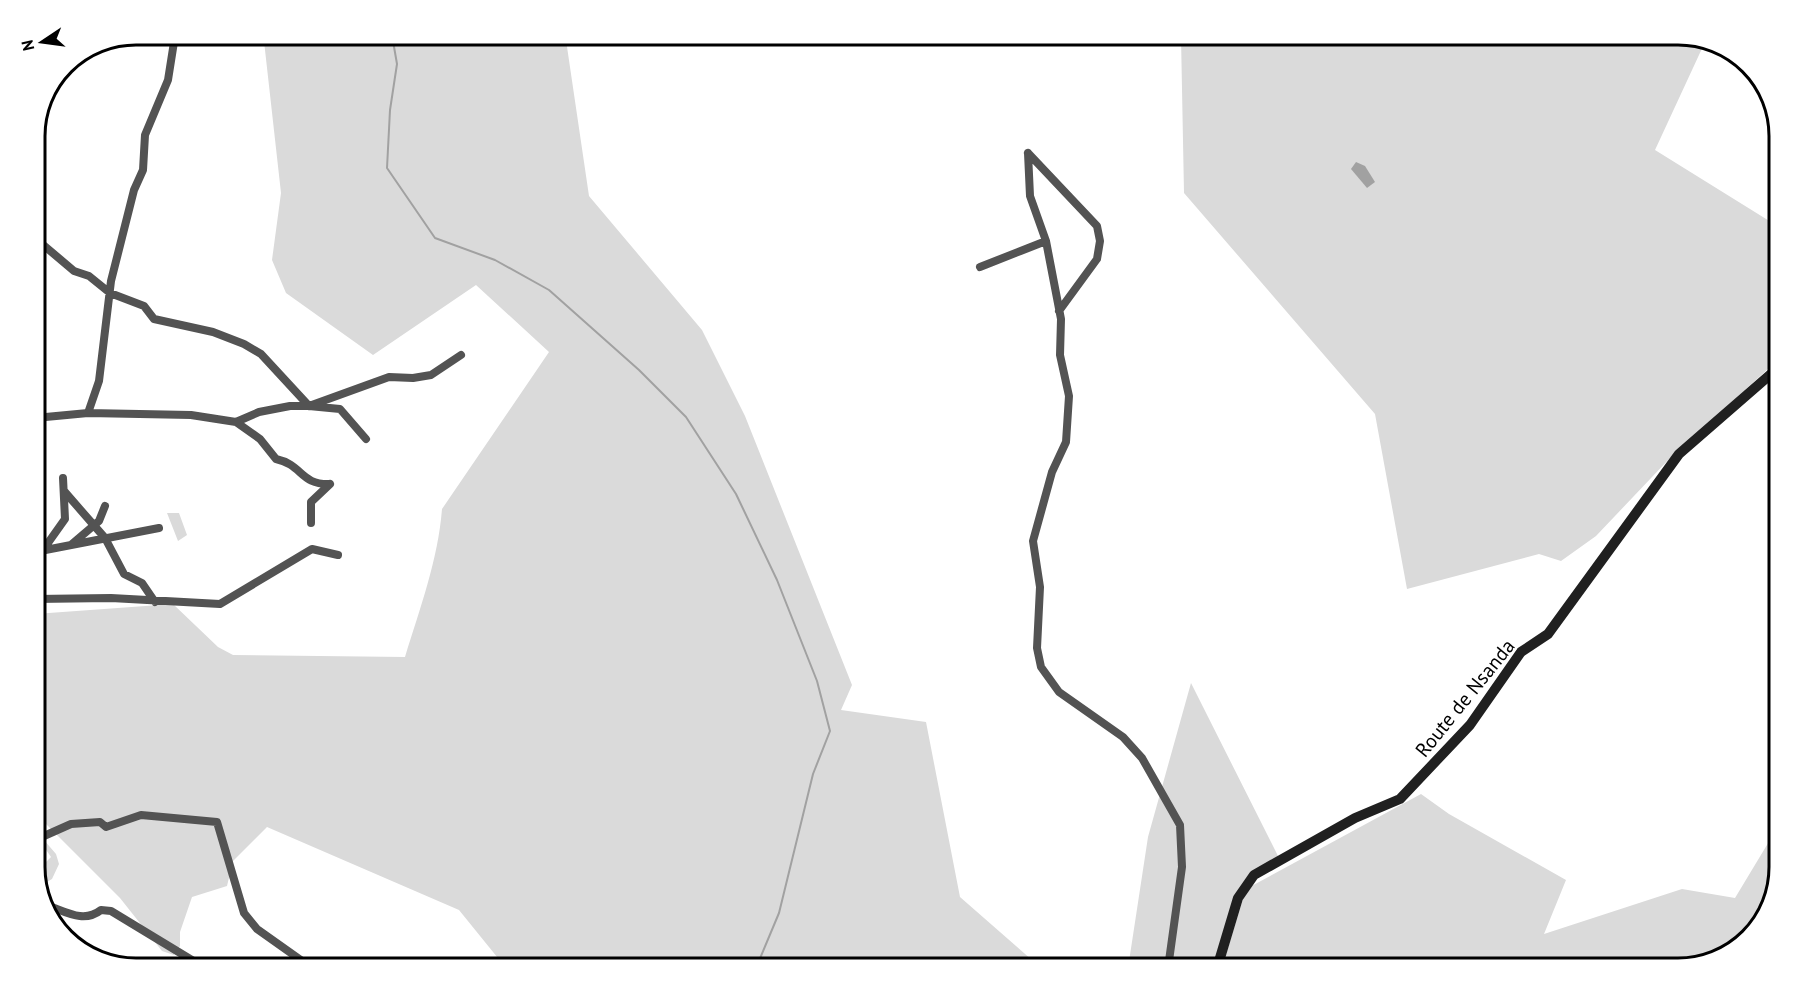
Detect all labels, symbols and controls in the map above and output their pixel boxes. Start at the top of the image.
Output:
north arrow [12,12,72,72]
text: N [16,38,38,53]
street label: Route de Nsanda [1410,634,1520,762]

